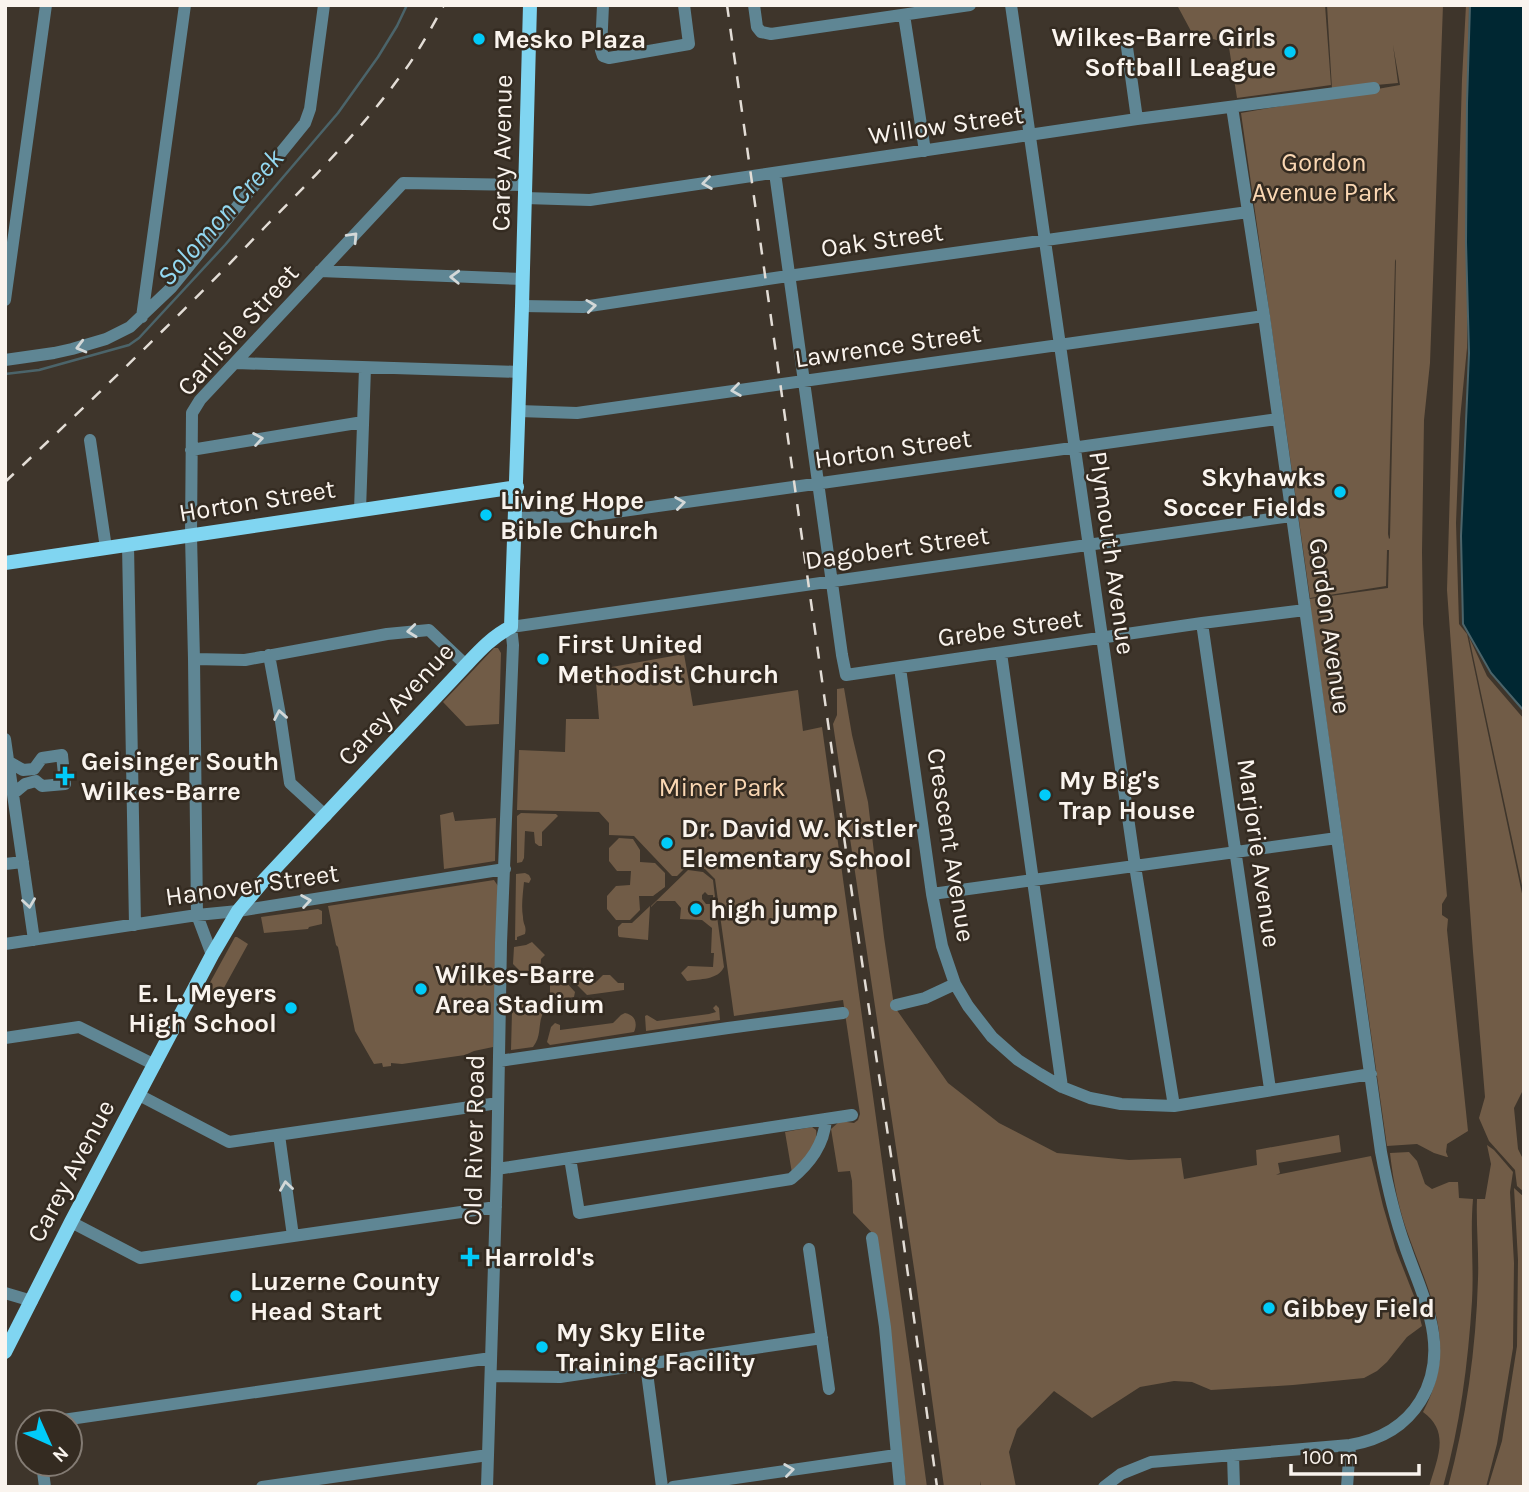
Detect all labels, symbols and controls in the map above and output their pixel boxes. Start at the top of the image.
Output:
place label: Wilkes-Barre Girls Softball League [1052,22,1276,83]
place label: Mesko Plaza [493,24,646,55]
marker: Mesko Plaza [471,31,487,47]
marker: Wilkes-Barre Girls Softball League [1282,44,1298,60]
street label: Carey Avenue [485,74,519,232]
street label: Willow Street [867,99,1026,151]
water label: Solomon Creek [150,141,291,293]
park label: Gordon Avenue Park [1252,147,1396,208]
one-way arrow [701,175,713,190]
street label: Oak Street [819,216,945,264]
one-way arrow [344,232,357,245]
street label: Carlisle Street [171,258,305,402]
one-way arrow [449,269,460,284]
one-way arrow [585,298,596,313]
street label: Lawrence Street [793,318,983,374]
one-way arrow [75,338,87,353]
one-way arrow [730,382,742,397]
street label: Horton Street [813,423,974,475]
one-way arrow [252,432,264,447]
street label: Plymouth Avenue [1082,449,1142,657]
place label: Skyhawks Soccer Fields [1162,462,1326,523]
street label: Horton Street [176,473,338,529]
marker: Skyhawks Soccer Fields [1332,484,1348,500]
place label: Living Hope Bible Church [500,485,659,546]
one-way arrow [674,496,686,511]
marker: Living Hope Bible Church [478,507,494,523]
street label: Dagobert Street [803,520,991,576]
street label: Gordon Avenue [1302,536,1358,716]
street label: Grebe Street [936,602,1085,653]
one-way arrow [406,624,418,639]
place label: First United Methodist Church [557,629,779,690]
street label: Carey Avenue [331,636,461,772]
marker: First United Methodist Church [535,651,551,667]
one-way arrow [273,709,288,721]
place label: Geisinger South Wilkes-Barre [81,746,279,807]
street label: Crescent Avenue [920,746,982,944]
street label: Marjorie Avenue [1230,757,1288,949]
place label: My Big's Trap House [1059,765,1195,826]
marker: Geisinger South Wilkes-Barre [55,766,75,786]
park label: Miner Park [658,772,786,803]
marker: My Big's Trap House [1037,787,1053,803]
place label: Dr. David W. Kistler Elementary School [681,813,918,874]
marker: Dr. David W. Kistler Elementary School [659,835,675,851]
street label: Hanover Street [163,857,341,913]
one-way arrow [300,894,312,909]
place label: high jump [710,894,838,925]
one-way arrow [21,897,36,909]
marker: high jump [688,901,704,917]
place label: Wilkes-Barre Area Stadium [435,959,605,1020]
place label: E. L. Meyers High School [128,978,277,1039]
marker: Wilkes-Barre Area Stadium [413,981,429,997]
marker: E. L. Meyers High School [283,1000,299,1016]
street label: Old River Road [457,1054,491,1226]
street label: Carey Avenue [20,1094,122,1248]
one-way arrow [278,1180,293,1191]
place label: Harrold's [484,1242,595,1273]
marker: Harrold's [462,1249,478,1265]
place label: Luzerne County Head Start [250,1266,440,1327]
marker: Luzerne County Head Start [228,1288,244,1304]
place label: Gibbey Field [1283,1293,1435,1324]
marker: Gibbey Field [1261,1300,1277,1316]
place label: My Sky Elite Training Facility [556,1317,755,1378]
marker: My Sky Elite Training Facility [534,1339,550,1355]
north arrow [14,1408,84,1478]
scale bar [1291,1432,1419,1476]
text: N [48,1442,73,1467]
text: 100 m [1302,1445,1359,1469]
one-way arrow [783,1463,795,1478]

